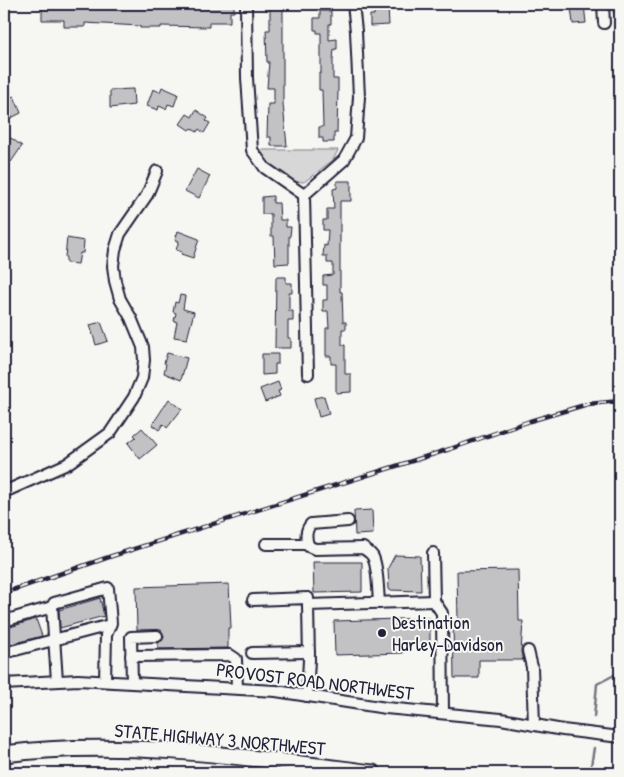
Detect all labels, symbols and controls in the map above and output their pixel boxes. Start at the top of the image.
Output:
place label: Destination Harley-Davidson [392,609,503,657]
marker: Destination Harley-Davidson [376,627,388,639]
street label: PROVOST ROAD NORTHWEST [215,656,416,706]
street label: STATE HIGHWAY 3 NORTHWEST [114,717,328,761]

